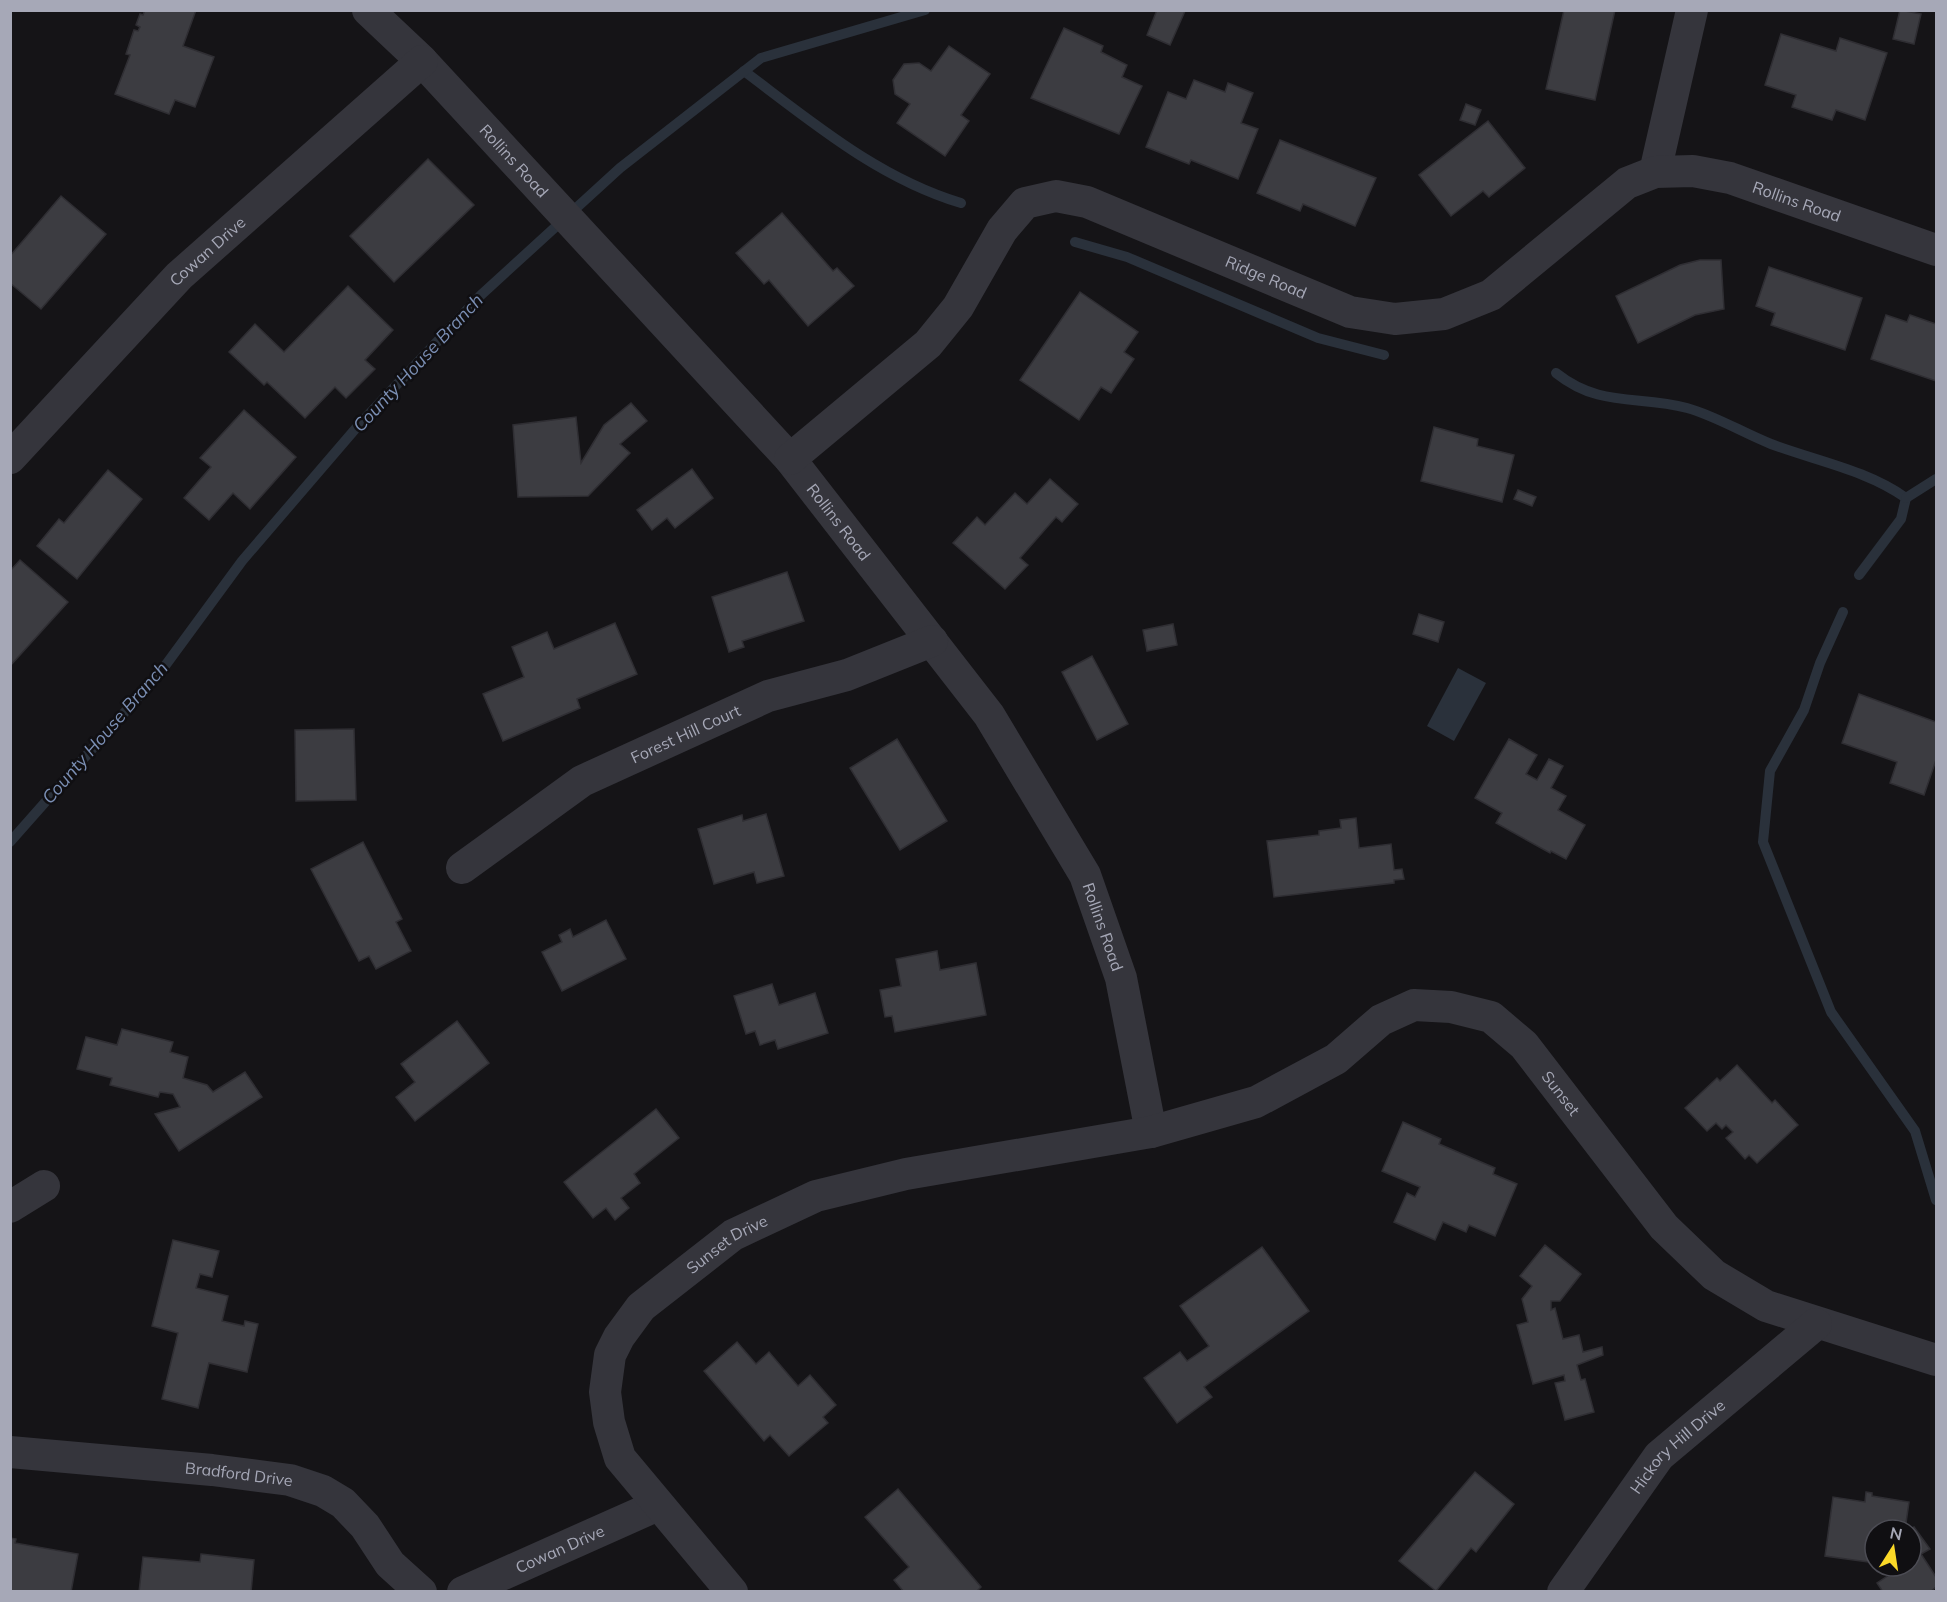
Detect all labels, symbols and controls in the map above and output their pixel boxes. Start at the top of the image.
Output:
street label: Rollins Road [475,120,553,201]
street label: Rollins Road [1750,177,1844,226]
street label: Cowan Drive [165,212,249,290]
street label: Ridge Road [1223,251,1310,303]
water label: County House Branch [348,289,488,437]
street label: Rollins Road [803,479,875,564]
water label: County House Branch [37,657,173,808]
street label: Forest Hill Court [627,700,744,767]
street label: Rollins Road [1078,880,1128,974]
street label: Sunset [1538,1067,1585,1120]
street label: Sunset Drive [682,1210,771,1278]
street label: Hickory Hill Drive [1626,1395,1729,1498]
street label: Bradford Drive [184,1458,294,1490]
north arrow [1863,1518,1923,1578]
street label: Cowan Drive [512,1520,607,1577]
text: N [1888,1522,1904,1544]

